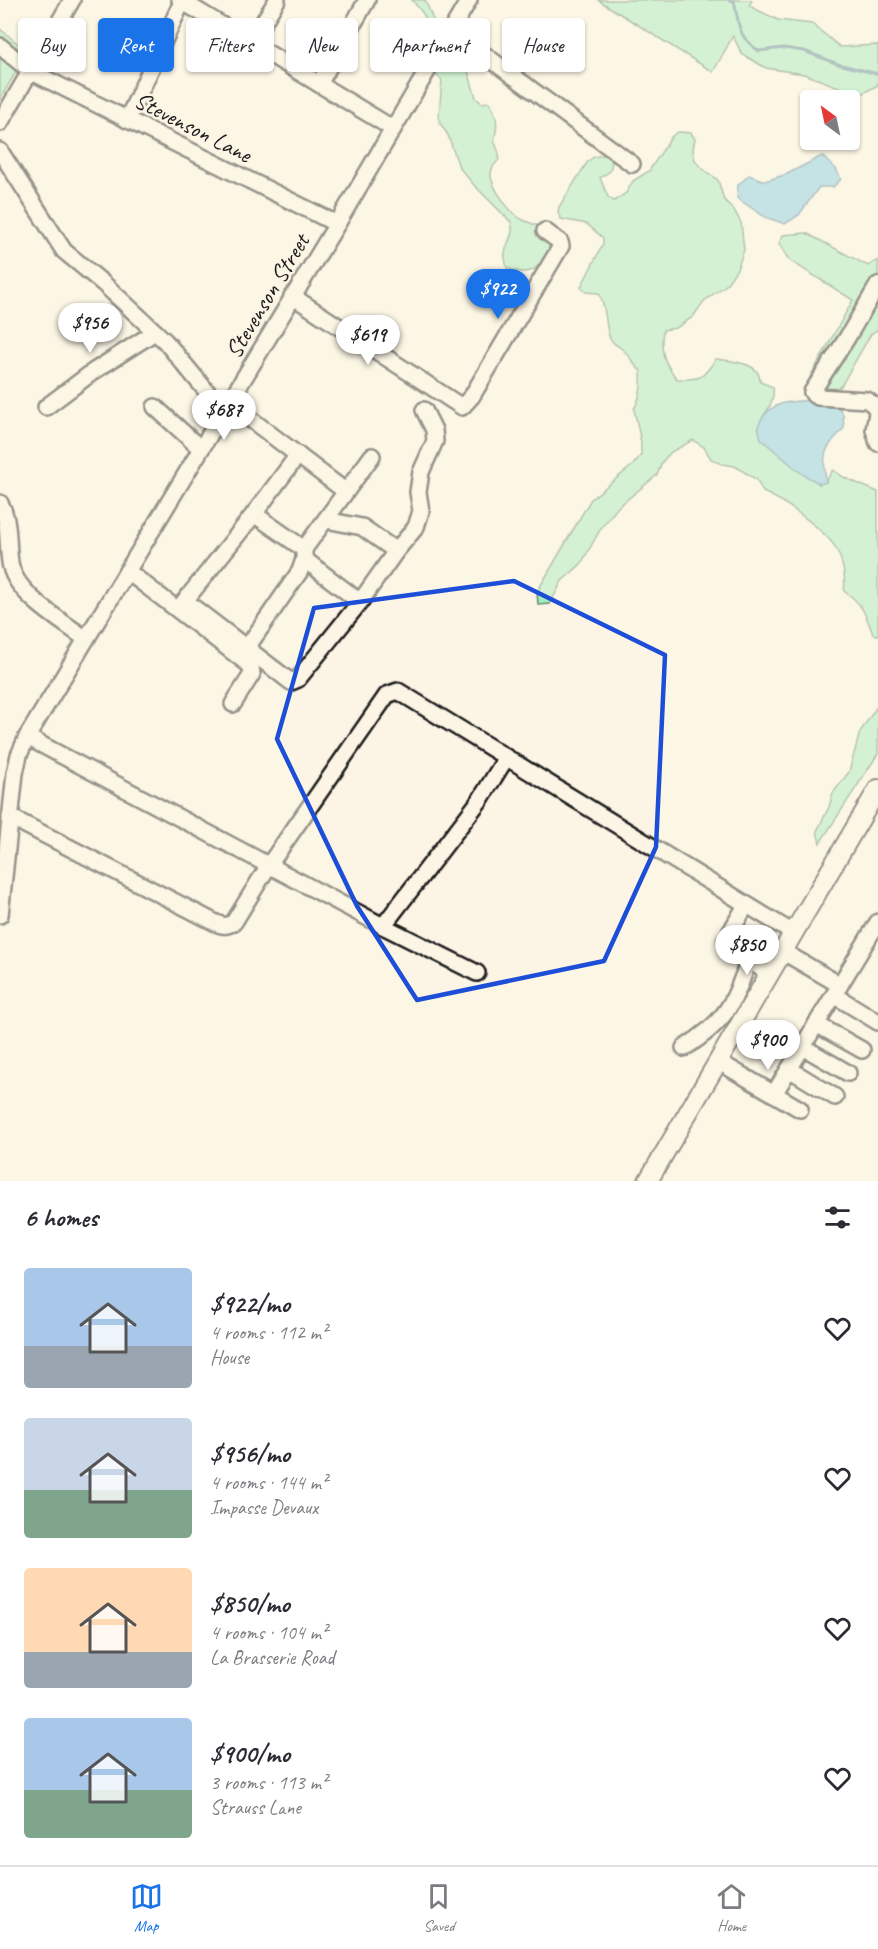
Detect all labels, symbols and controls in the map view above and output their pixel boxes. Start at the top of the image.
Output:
chip: Buy [18,18,86,72]
chip: Rent [98,18,174,72]
chip: Filters [186,18,274,72]
chip: New [286,18,358,72]
chip: Apartment [370,18,490,72]
chip: House [502,18,585,72]
street label: Stevenson Lane [130,85,258,170]
north arrow [800,90,860,150]
map controls [800,90,860,150]
street label: Stevenson Street [218,227,317,364]
pin: $922 [462,269,534,320]
text: $922 [480,276,516,301]
pin: $956 [54,303,126,354]
text: $956 [72,310,108,335]
pin: $619 [332,315,404,366]
text: $619 [350,322,386,347]
pin: $687 [188,390,260,441]
text: $687 [206,397,242,422]
pin: $850 [711,925,783,976]
text: $850 [729,932,765,957]
pin: $900 [732,1020,804,1071]
text: $900 [750,1027,786,1052]
text: 6 homes [24,1201,98,1234]
icon: filters [821,1201,854,1234]
text: $922/mo [210,1287,290,1320]
icon: home [72,1292,144,1364]
icon: heart [821,1312,854,1345]
text: 4 rooms · 112 m² [210,1320,327,1345]
text: House [210,1345,249,1370]
text: $956/mo [210,1437,290,1470]
icon: home [72,1442,144,1514]
icon: heart [821,1462,854,1495]
text: 4 rooms · 144 m² [210,1470,327,1495]
text: Impasse Devaux [210,1495,318,1520]
text: $850/mo [210,1587,290,1620]
icon: home [72,1592,144,1664]
icon: heart [821,1612,854,1645]
text: 4 rooms · 104 m² [210,1620,327,1645]
text: La Brasserie Road [210,1645,334,1670]
text: $900/mo [210,1737,290,1770]
icon: home [72,1742,144,1814]
icon: heart [821,1762,854,1795]
text: 3 rooms · 113 m² [210,1770,327,1795]
text: Strauss Lane [210,1795,301,1820]
tab: Map [130,1880,163,1936]
tab: Saved [422,1880,455,1936]
tab: Home [715,1880,748,1936]

